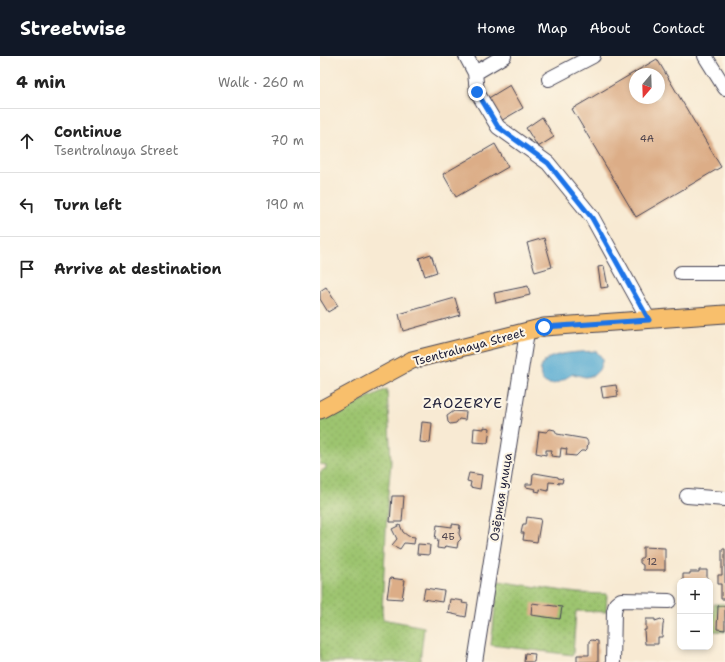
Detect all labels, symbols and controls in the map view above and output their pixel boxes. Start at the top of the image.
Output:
text: Streetwise [20,16,126,41]
text: Home [477,19,516,37]
text: Map [538,19,568,37]
text: About [590,19,631,37]
text: Contact [653,19,705,37]
north arrow [629,68,665,104]
text: 4 min [16,71,66,93]
text: Walk · 260 m [218,74,304,91]
route end [468,83,486,101]
text: Continue [54,122,122,142]
icon: ahead [16,130,38,152]
text: 70 m [270,132,304,149]
house number: 4А [640,132,654,145]
text: Tsentralnaya Street [54,142,178,159]
icon: left [16,194,38,216]
text: Turn left [54,195,122,215]
text: 190 m [265,196,304,213]
icon: arrive [16,258,38,280]
text: Arrive at destination [54,259,222,279]
route start [535,318,553,336]
street label: Tsentralnaya Street [411,324,527,370]
district label: ZAOZERYE [423,394,503,412]
street label: Озёрная улица [486,451,516,542]
house number: 4Б [441,530,455,543]
house number: 12 [647,555,657,568]
map controls [677,578,713,650]
button: + [677,578,713,614]
button: − [677,614,713,650]

